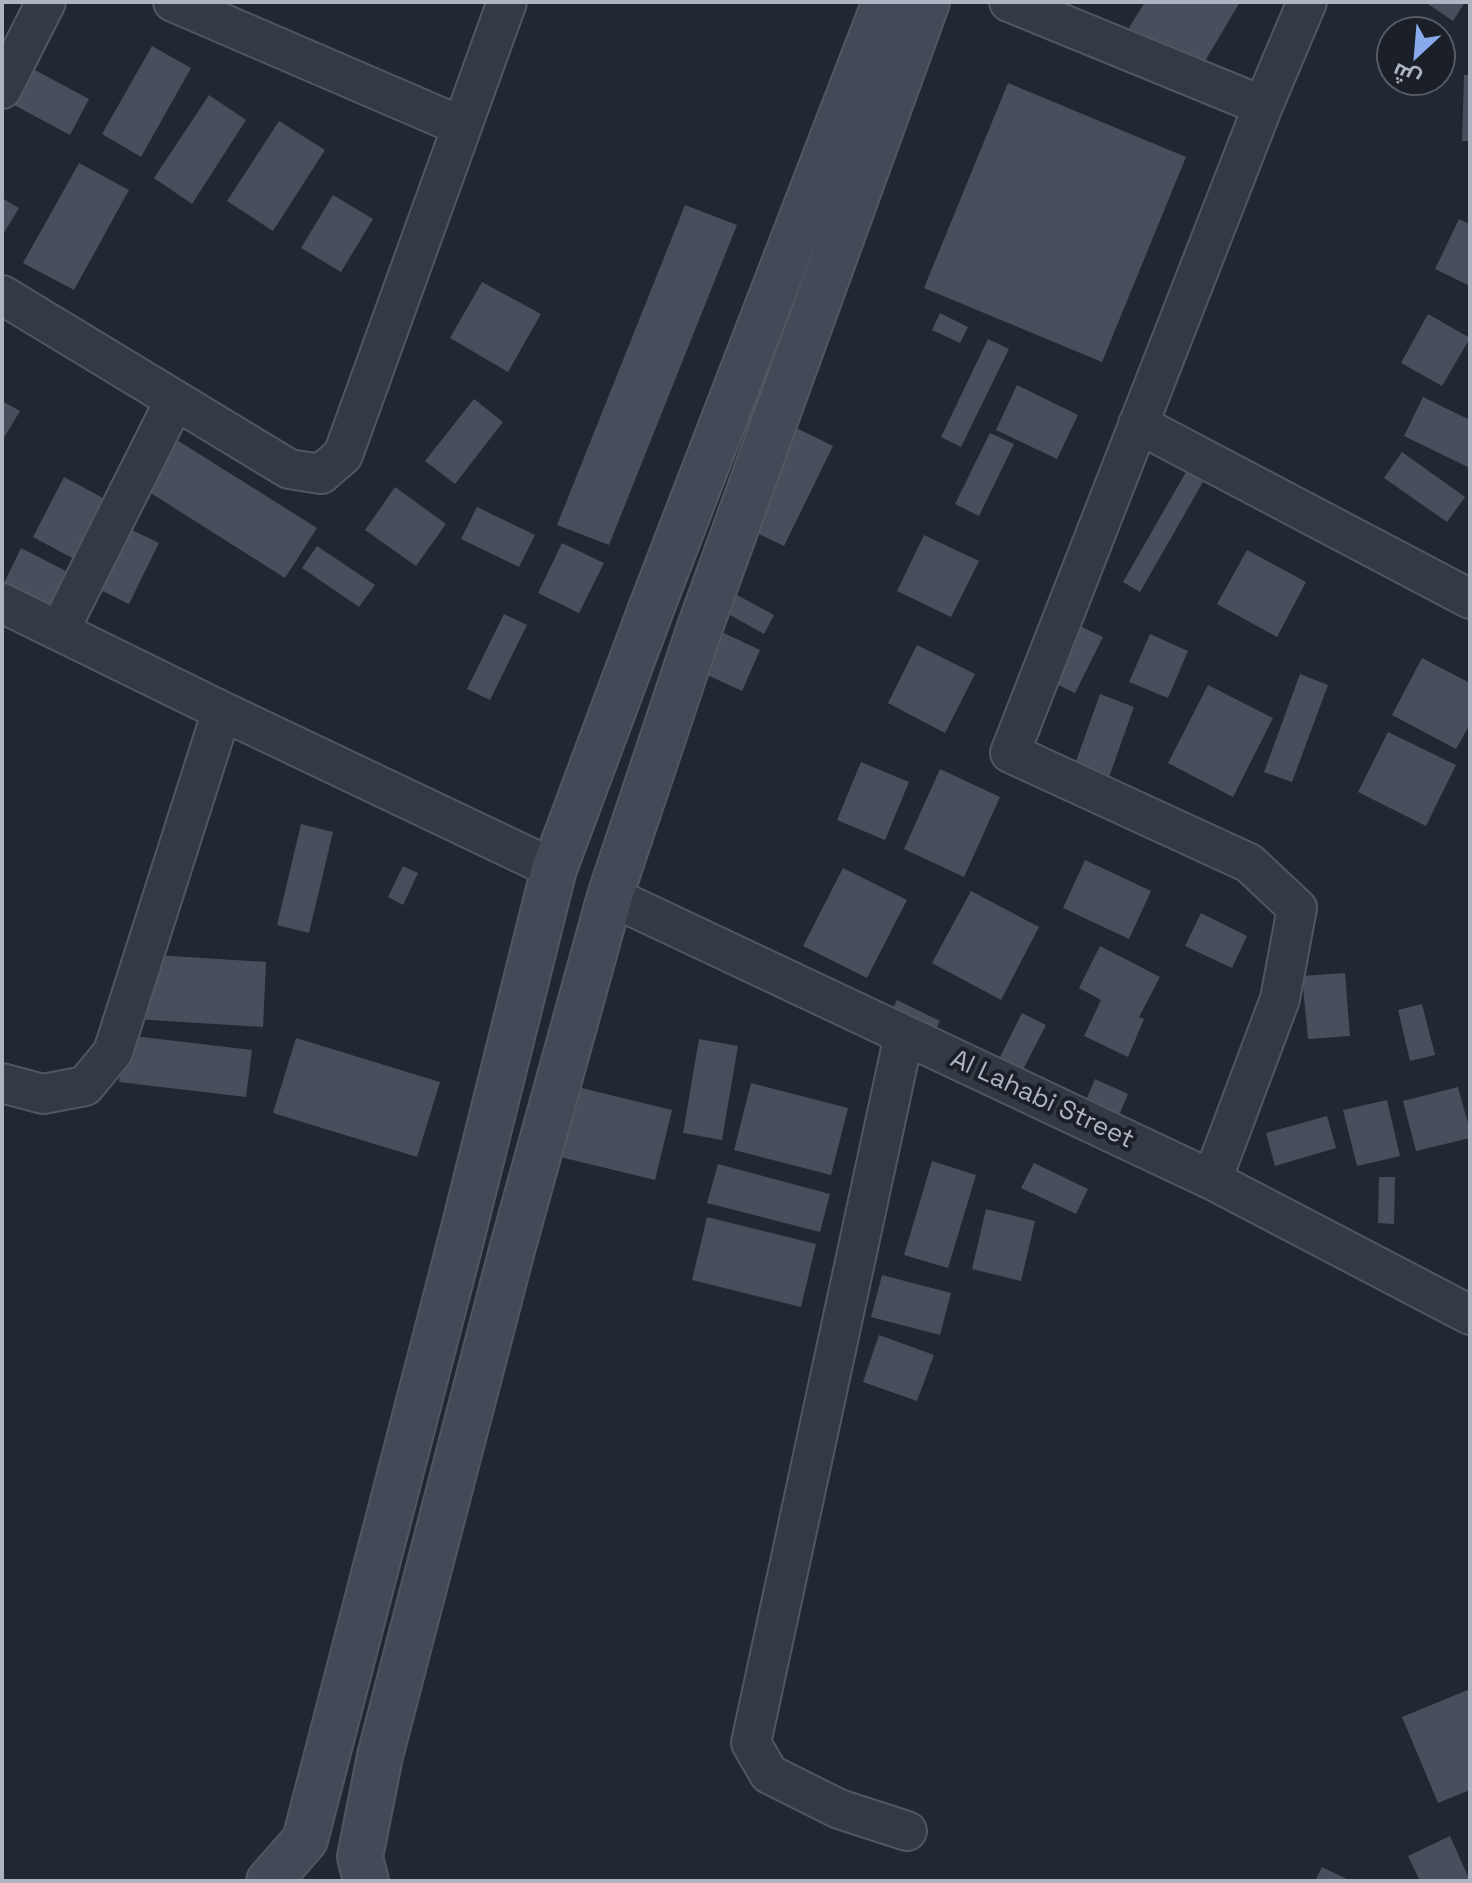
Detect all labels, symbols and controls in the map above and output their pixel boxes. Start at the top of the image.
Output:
north arrow [1376,16,1456,96]
text: ش [1388,57,1425,95]
street label: Al Lahabi Street [945,1044,1139,1156]

